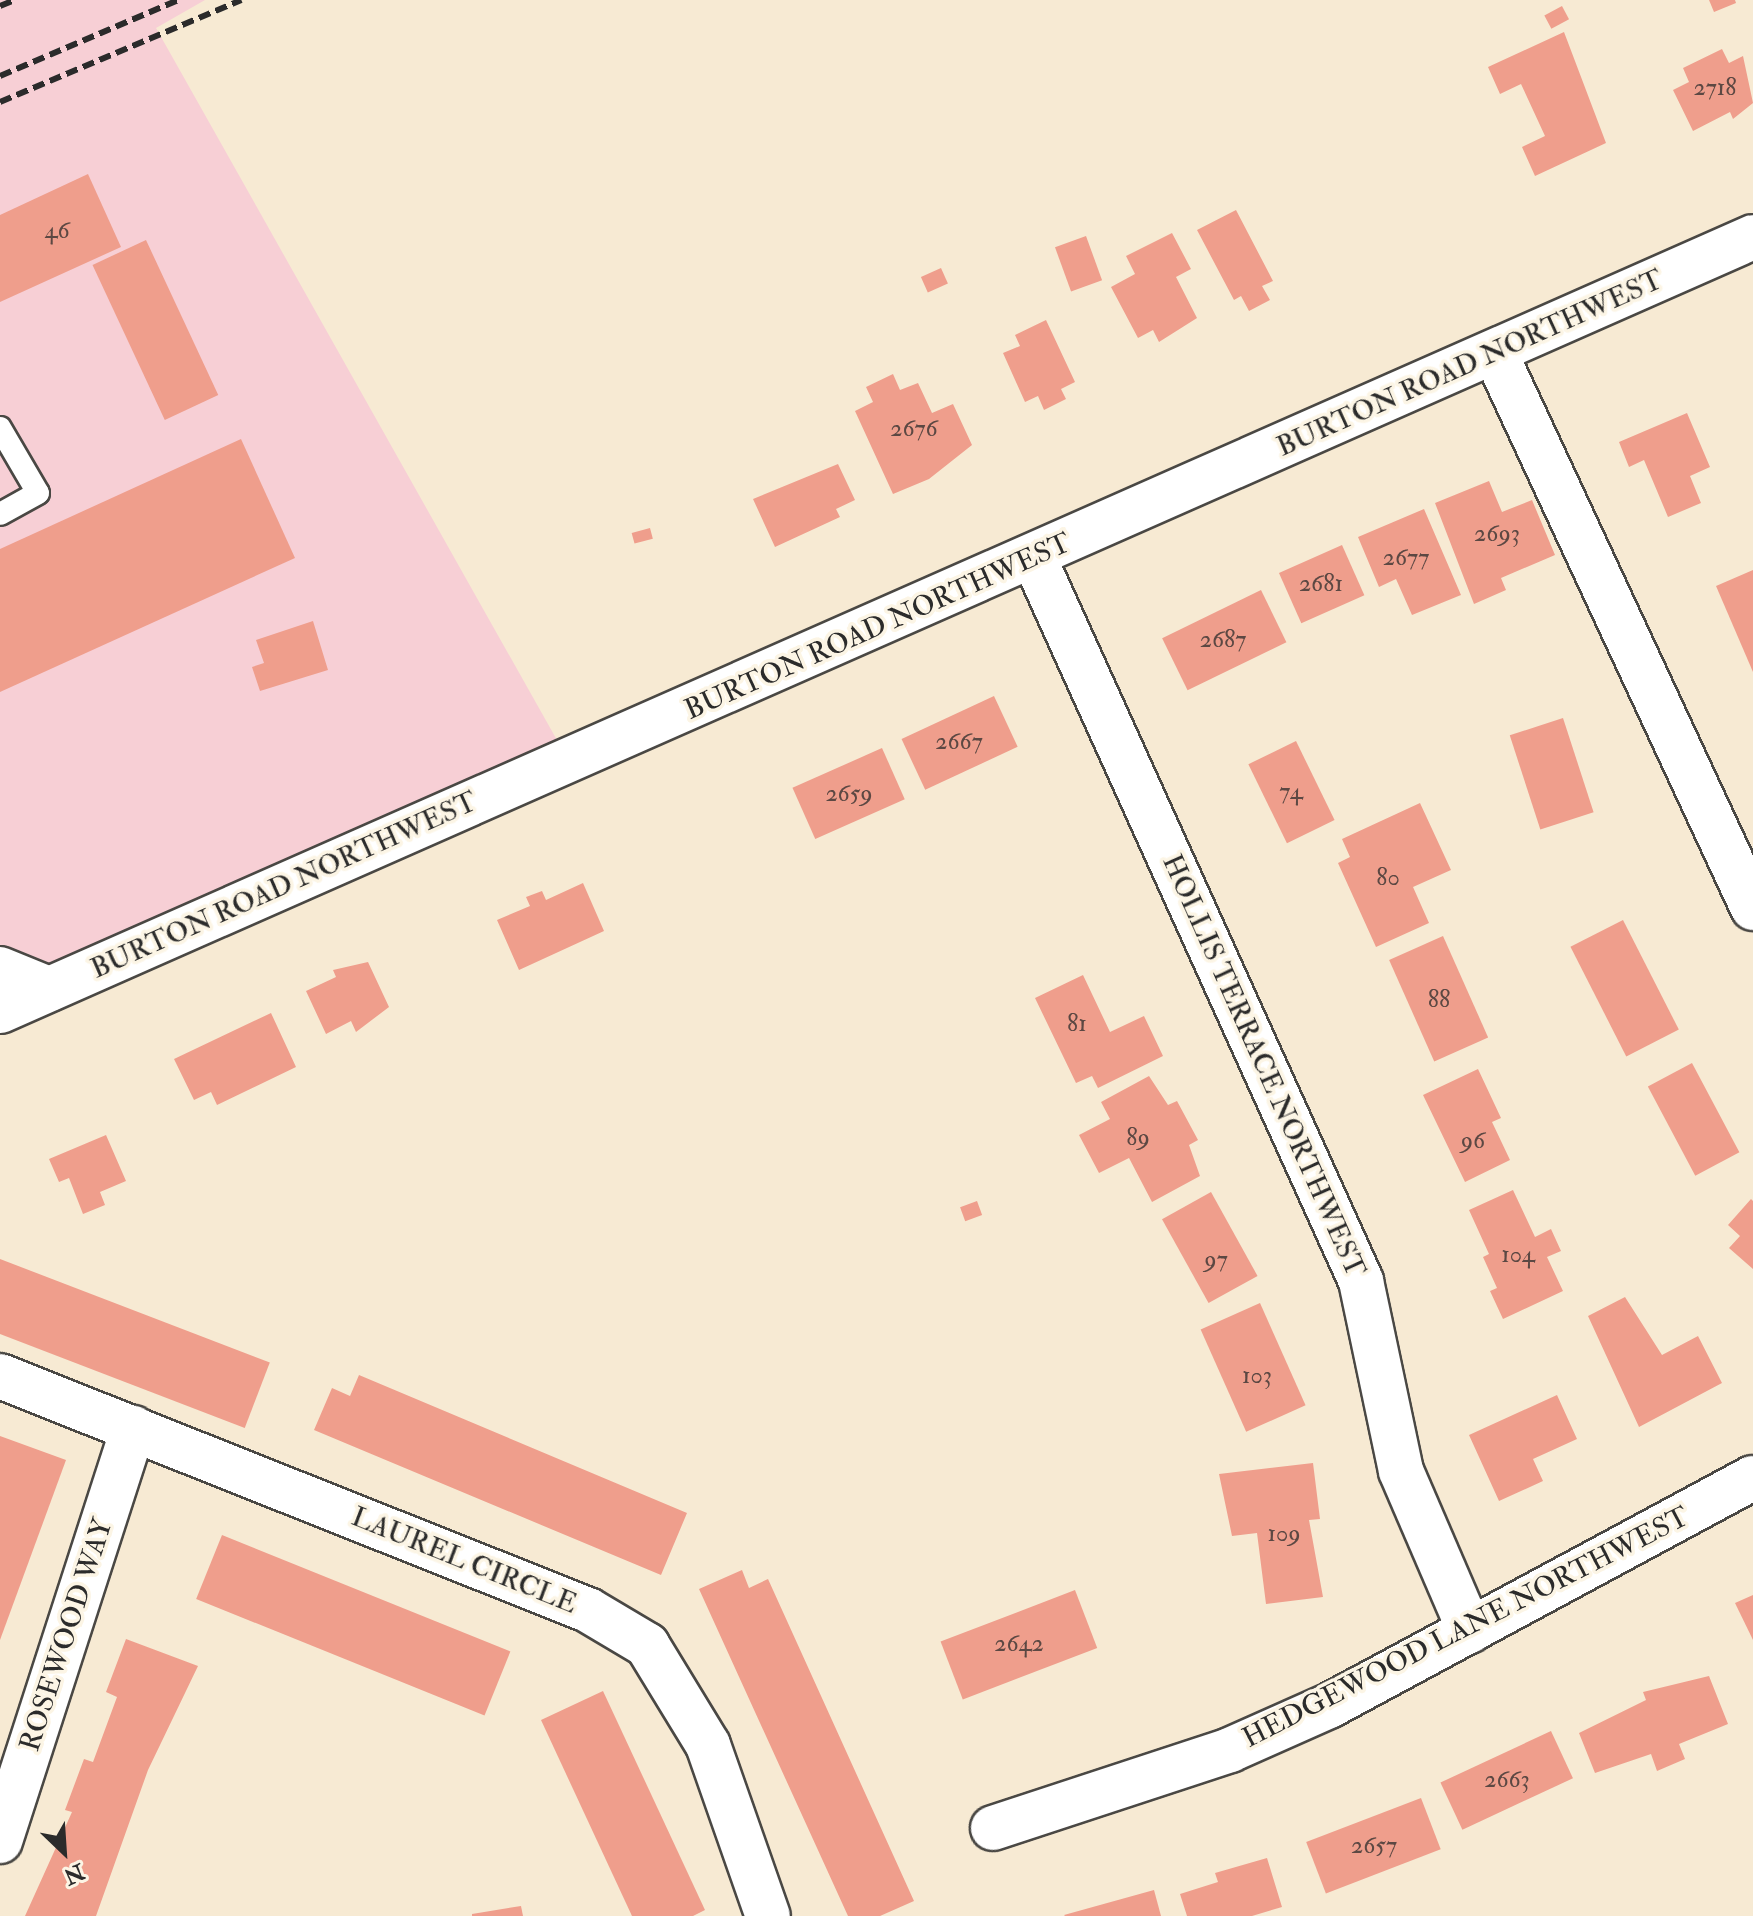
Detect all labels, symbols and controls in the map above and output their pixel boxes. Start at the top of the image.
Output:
house number: 2718 [1694,74,1736,102]
house number: 46 [44,217,70,245]
street label: BURTON ROAD NORTHWEST [1272,263,1668,465]
house number: 2676 [890,415,938,443]
house number: 2693 [1474,520,1520,548]
street label: BURTON ROAD NORTHWEST [680,526,1076,728]
house number: 2677 [1383,544,1429,572]
house number: 2681 [1299,570,1343,598]
house number: 2687 [1200,626,1246,654]
house number: 2667 [935,728,983,756]
house number: 74 [1279,778,1303,806]
house number: 2659 [825,780,873,808]
street label: BURTON ROAD NORTHWEST [86,785,482,987]
street label: HOLLIS TERRACE NORTHWEST [1154,849,1372,1283]
house number: 80 [1376,864,1400,892]
house number: 88 [1428,986,1450,1014]
house number: 81 [1067,1010,1087,1038]
house number: 89 [1126,1124,1150,1152]
house number: 96 [1461,1127,1485,1155]
house number: 104 [1501,1241,1535,1269]
house number: 97 [1204,1246,1228,1274]
house number: 103 [1242,1362,1272,1390]
street label: LAUREL CIRCLE [346,1500,582,1622]
street label: HEDGEWOOD LANE NORTHWEST [1237,1500,1695,1756]
street label: ROSEWOOD WAY [14,1514,120,1756]
house number: 109 [1267,1520,1301,1548]
house number: 2642 [994,1630,1044,1658]
house number: 2663 [1484,1766,1530,1794]
north arrow [24,1812,104,1892]
house number: 2657 [1351,1832,1397,1860]
text: N [59,1857,89,1891]

